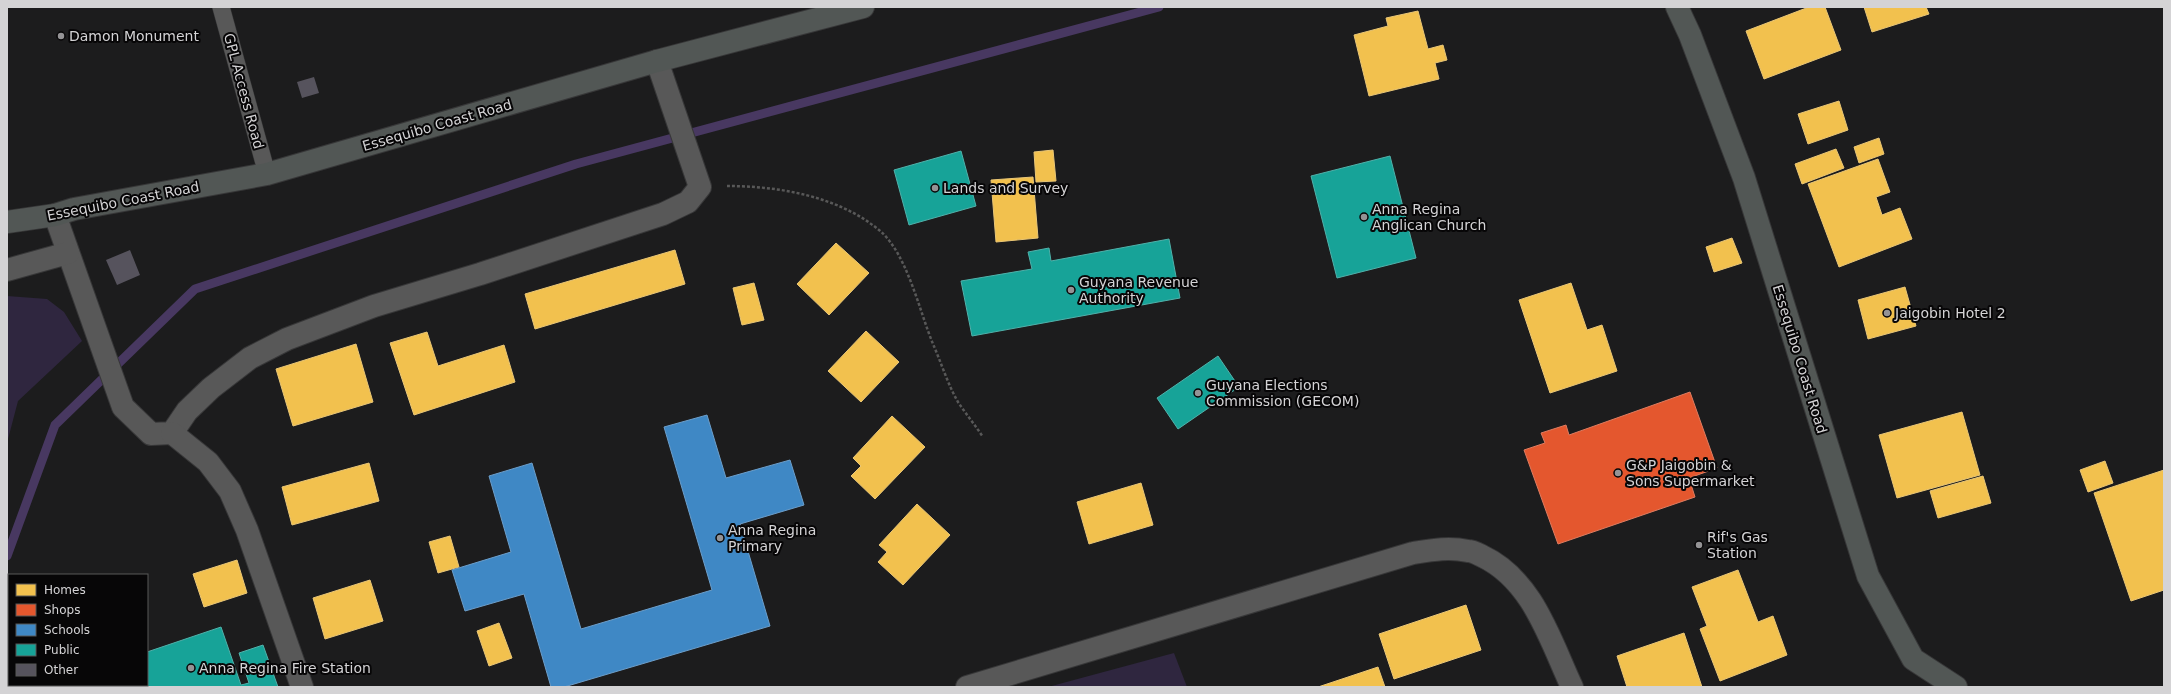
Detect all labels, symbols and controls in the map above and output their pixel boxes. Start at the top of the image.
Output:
place label: Damon Monument [69,28,199,44]
marker: Damon Monument [56,31,66,41]
street label: GPL Access Road [221,31,267,151]
street label: Essequibo Coast Road [360,96,514,154]
street label: Essequibo Coast Road [45,178,201,224]
place label: Lands and Survey [943,180,1068,196]
marker: Lands and Survey [930,183,940,193]
place label: Anna Regina Anglican Church [1372,201,1486,233]
marker: Anna Regina Anglican Church [1359,212,1369,222]
place label: Guyana Revenue Authority [1079,274,1198,306]
street label: Essequibo Coast Road [1770,283,1830,435]
marker: Guyana Revenue Authority [1066,285,1076,295]
place label: Jaigobin Hotel 2 [1894,305,2006,321]
marker: Jaigobin Hotel 2 [1882,308,1892,318]
place label: Guyana Elections Commission (GECOM) [1206,377,1359,409]
marker: Guyana Elections Commission (GECOM) [1193,388,1203,398]
place label: G&P Jaigobin & Sons Supermarket [1626,457,1755,489]
marker: G&P Jaigobin & Sons Supermarket [1613,468,1623,478]
place label: Anna Regina Primary [728,522,816,554]
place label: Rif's Gas Station [1707,529,1768,561]
marker: Anna Regina Primary [715,533,725,543]
marker: Rif's Gas Station [1694,540,1704,550]
legend [8,574,148,686]
text: Homes [44,583,86,597]
text: Shops [44,603,80,617]
text: Schools [44,623,90,637]
text: Public [44,643,80,657]
place label: Anna Regina Fire Station [199,660,371,676]
text: Other [44,663,78,677]
marker: Anna Regina Fire Station [186,663,196,673]

